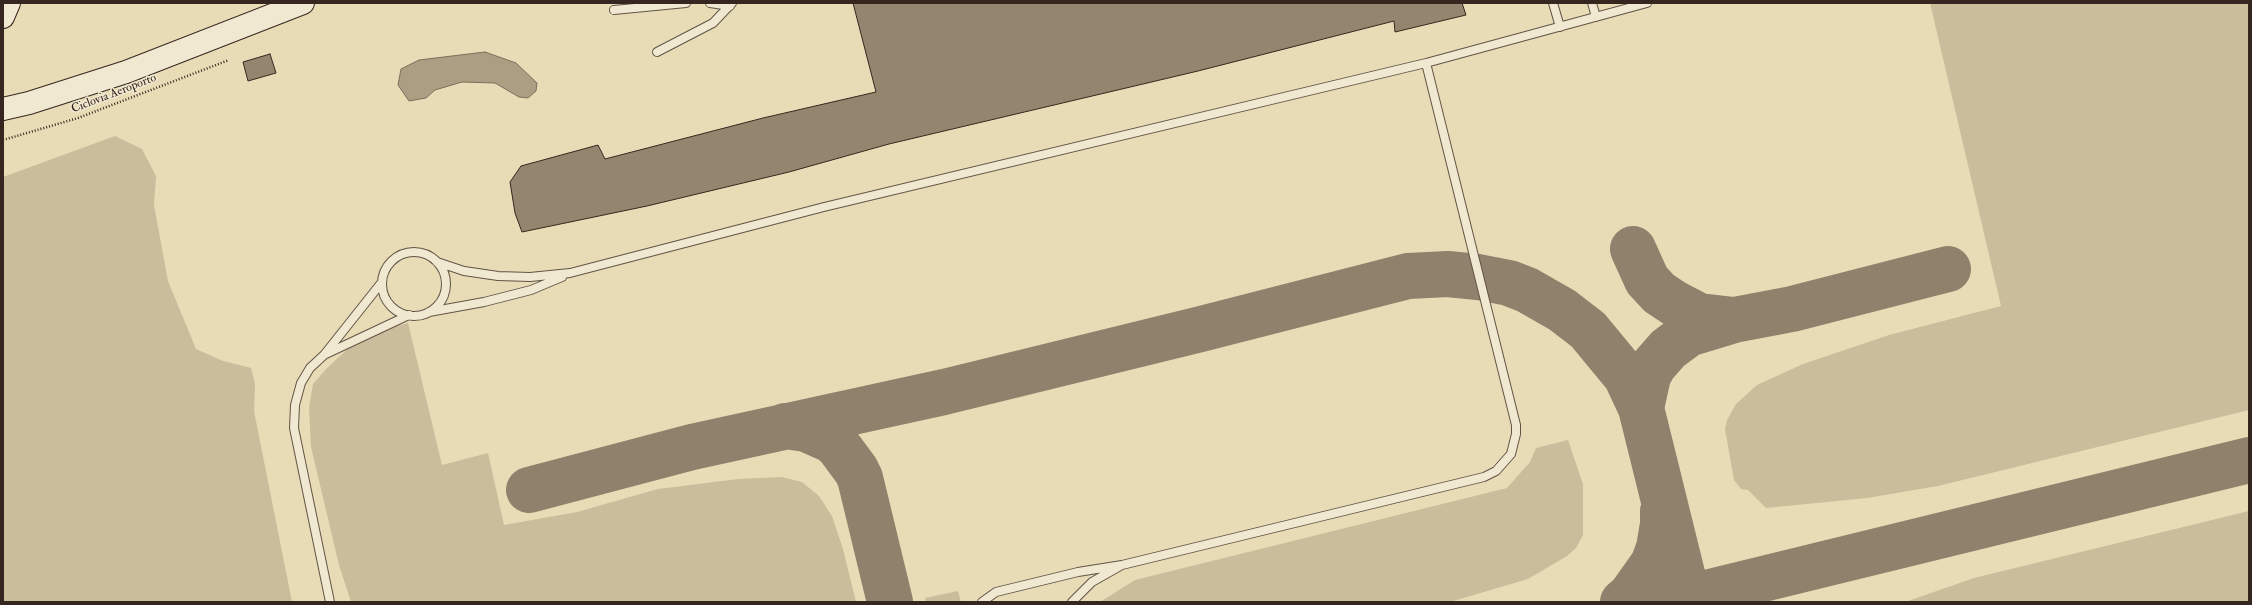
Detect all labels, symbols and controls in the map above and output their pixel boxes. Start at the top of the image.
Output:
street label: Ciclovia Aeroporto [69,71,159,117]

